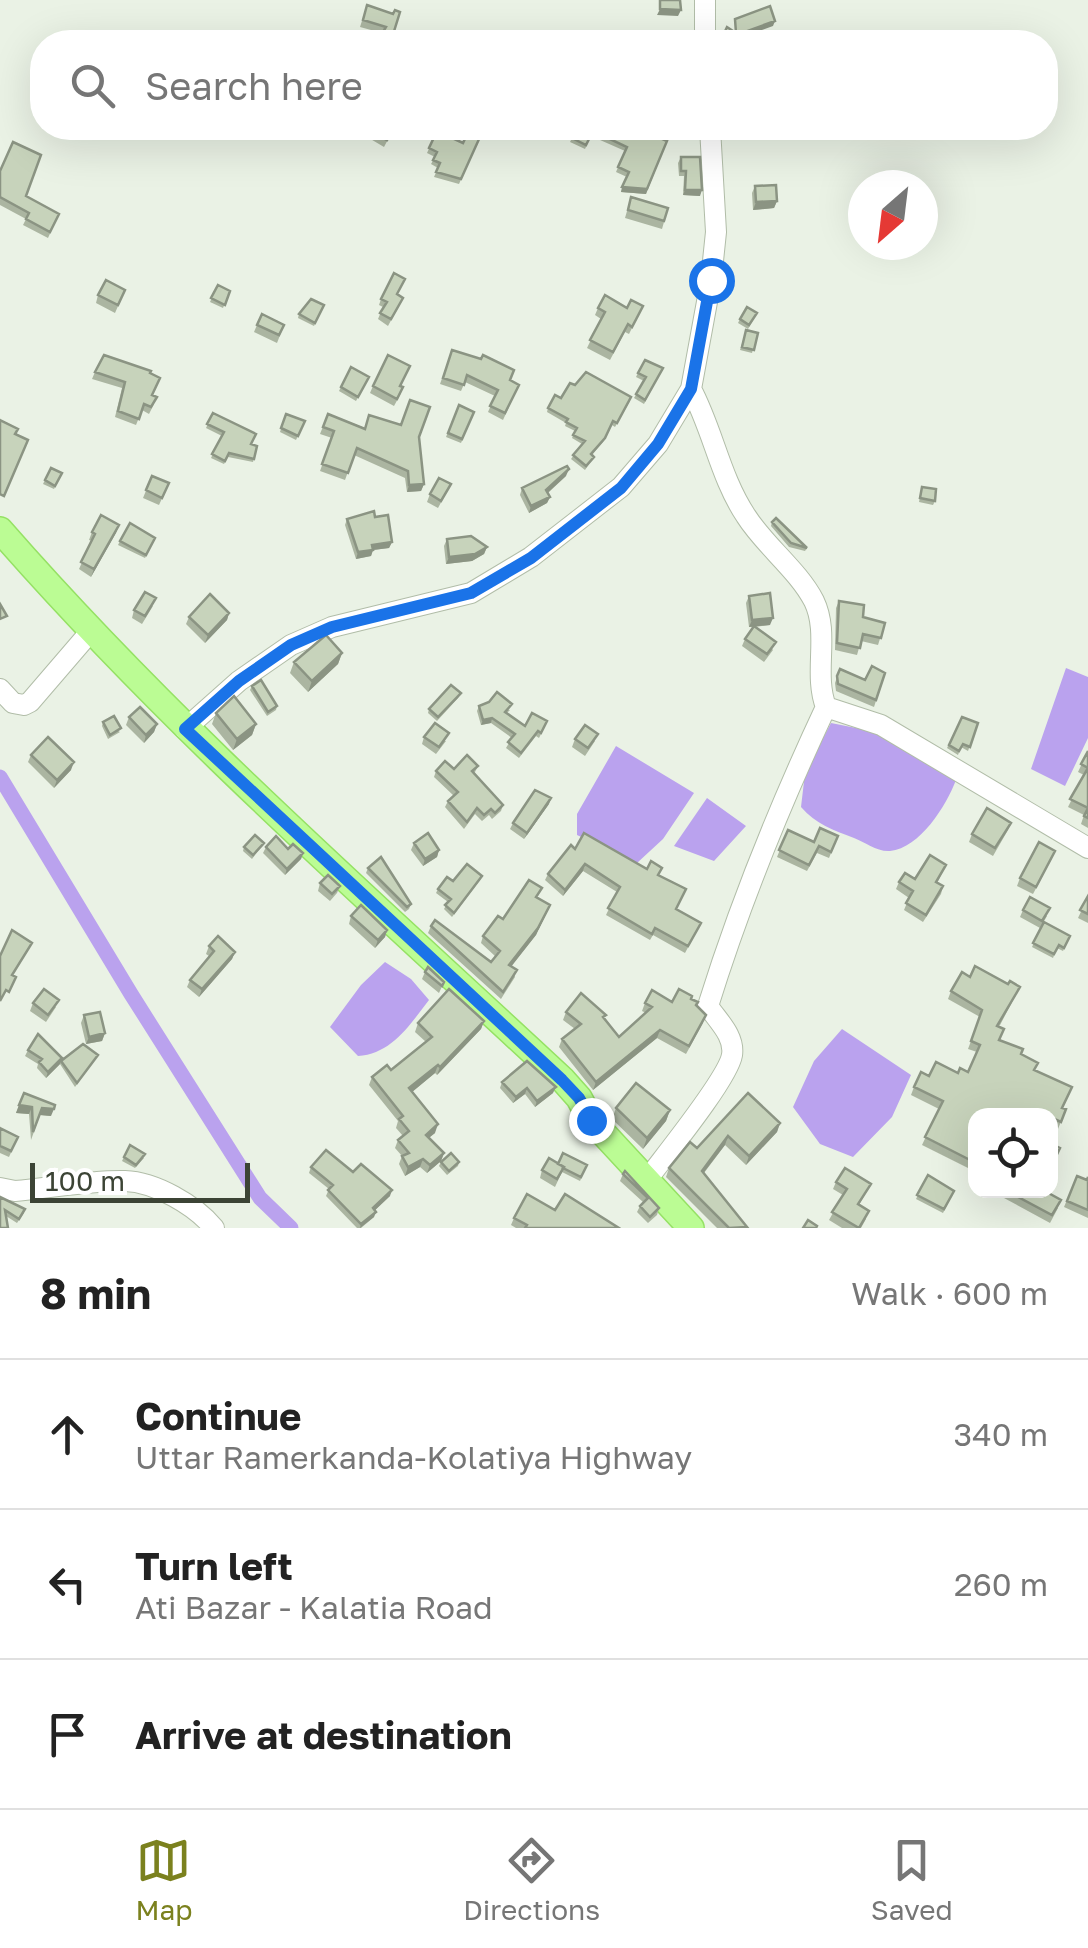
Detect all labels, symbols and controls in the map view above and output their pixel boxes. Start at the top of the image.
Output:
search box [30,30,1058,140]
icon: search [65,58,120,113]
text: Search here [145,63,363,108]
north arrow [848,170,938,260]
route start [689,258,735,304]
route end [569,1098,615,1144]
map controls [968,1108,1058,1198]
button: locate [968,1108,1058,1198]
scale bar [30,1158,250,1202]
text: 100 m [45,1164,125,1197]
text: 8 min [40,1268,151,1318]
text: Walk · 600 m [851,1274,1048,1312]
text: Continue [135,1393,301,1438]
icon: ahead [40,1407,95,1462]
text: 340 m [954,1415,1048,1453]
text: Uttar Ramerkanda-Kolatiya Highway [135,1438,692,1476]
text: Turn left [135,1543,293,1588]
icon: left [40,1557,95,1612]
text: 260 m [954,1565,1048,1603]
text: Ati Bazar - Kalatia Road [135,1588,493,1626]
icon: arrive [40,1707,95,1762]
text: Arrive at destination [135,1712,512,1757]
tab: Map [135,1833,193,1926]
tab: Directions [463,1833,600,1926]
tab: Saved [871,1833,953,1926]

